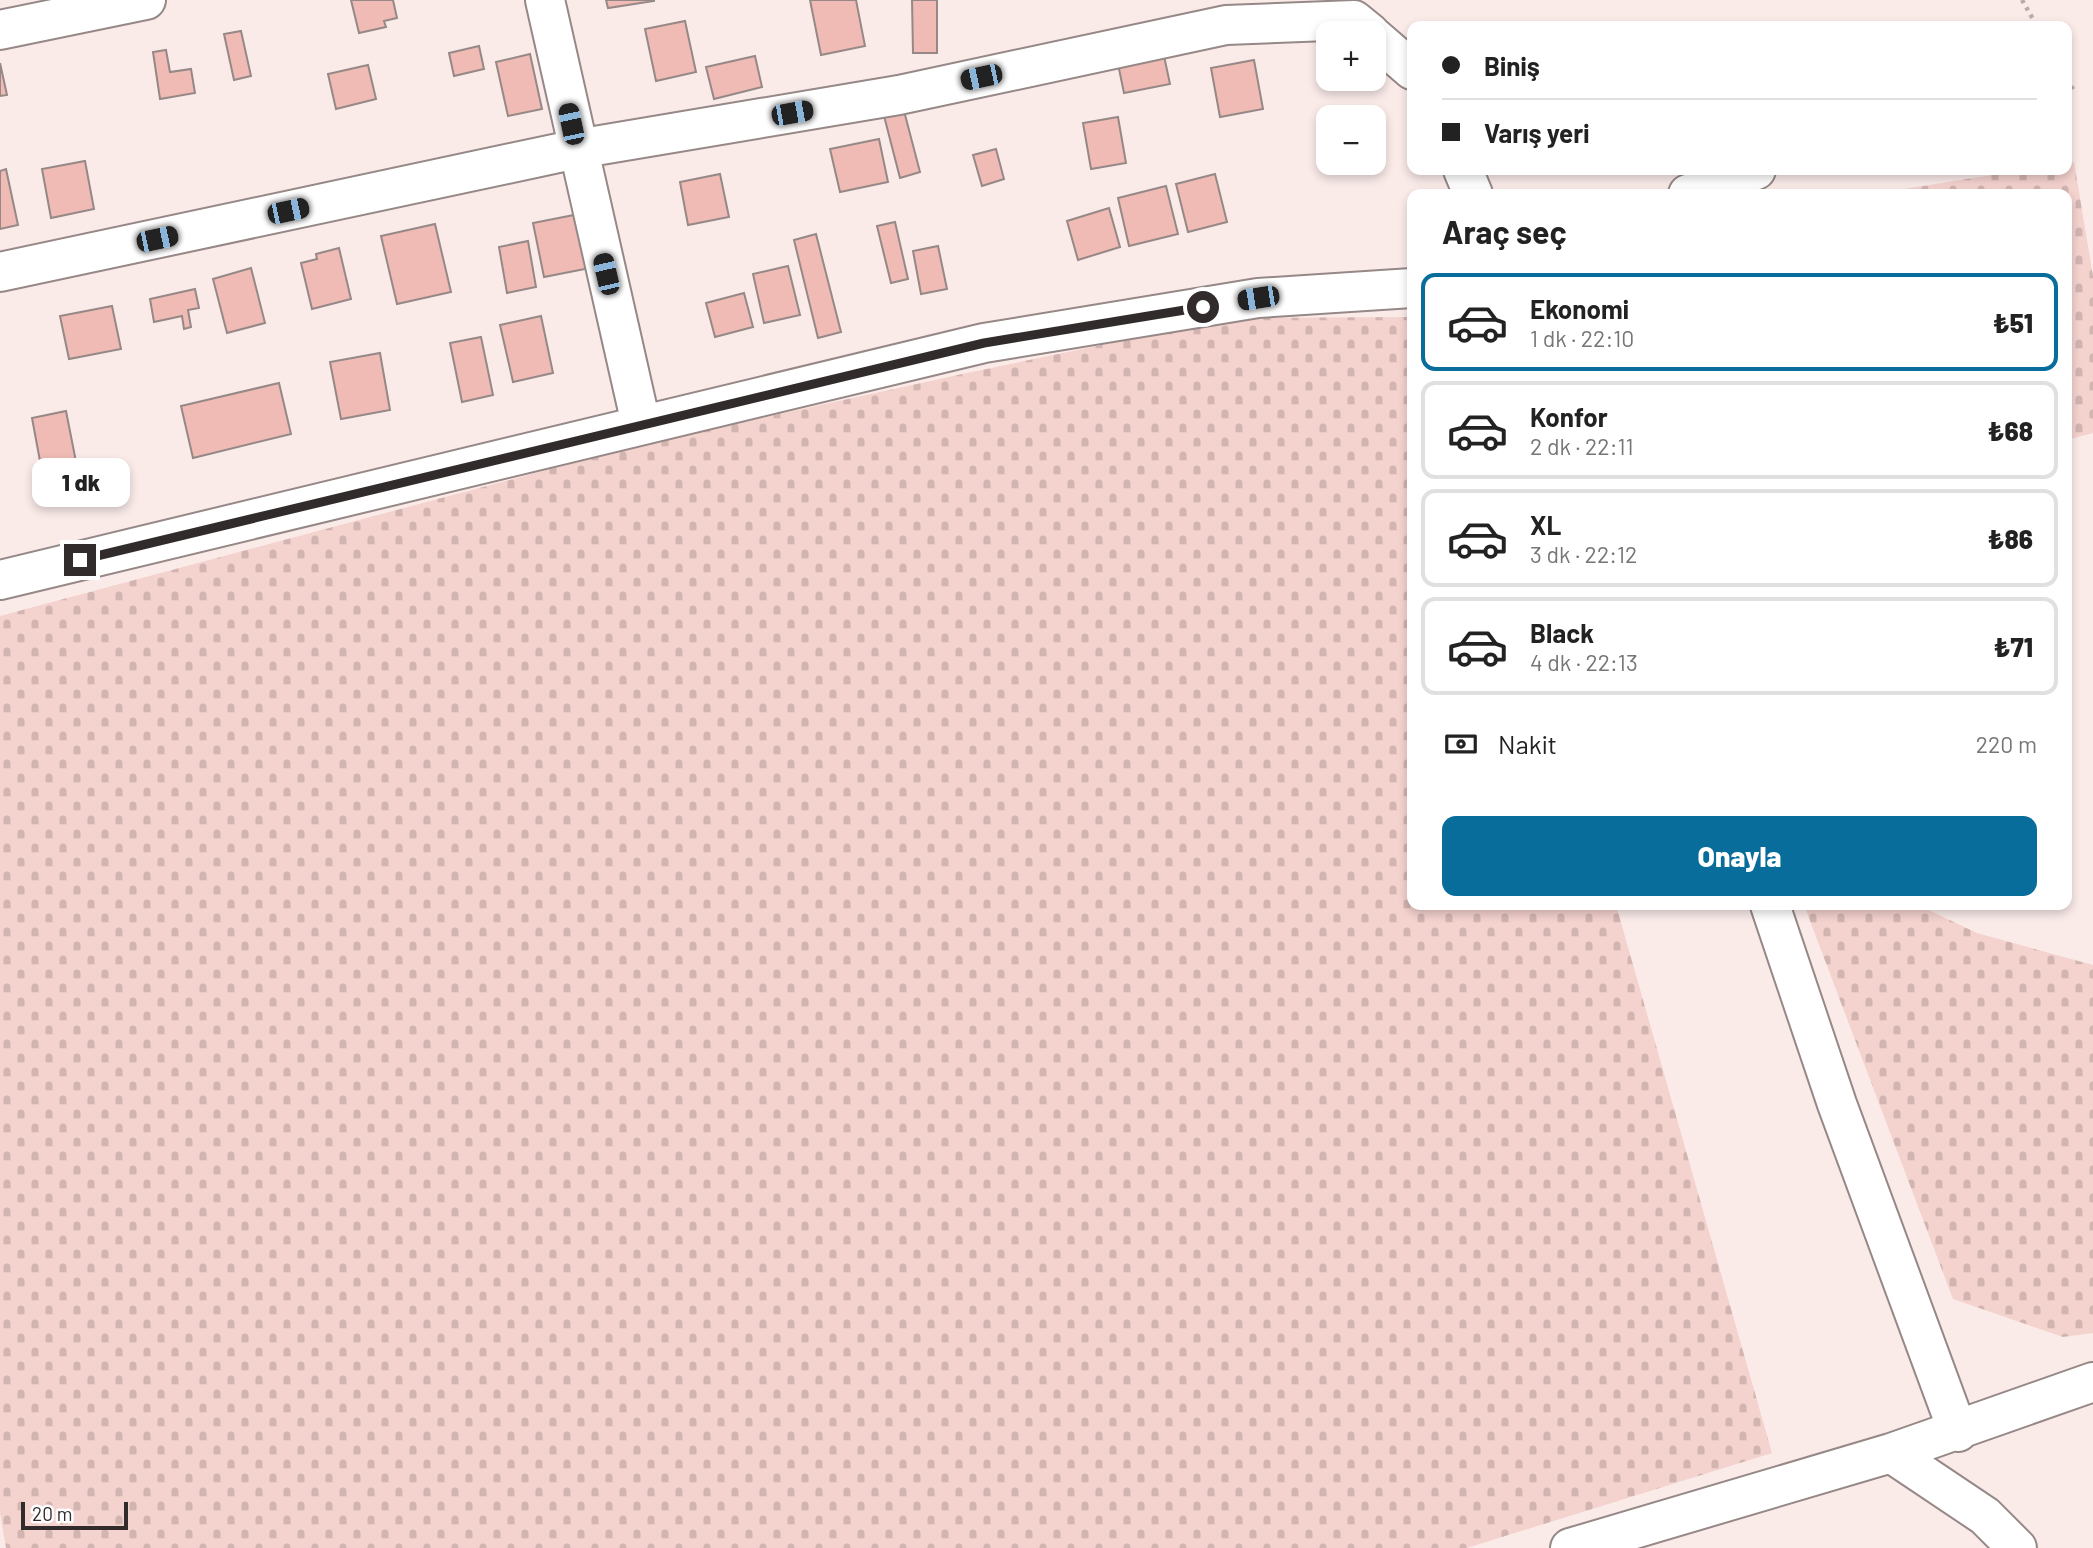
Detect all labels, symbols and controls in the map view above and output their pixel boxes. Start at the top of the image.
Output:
map controls [1316,21,1386,175]
button: + [1316,21,1386,91]
text: Biniş [1484,50,1540,81]
car [959,62,1004,92]
car [770,99,815,127]
car [557,101,586,147]
button: − [1316,105,1386,175]
text: Varış yeri [1484,117,1589,148]
car [266,196,311,226]
text: Araç seç [1442,212,1567,250]
car [135,224,180,254]
car [592,251,621,297]
car [1236,284,1281,312]
route start [1187,291,1219,323]
icon: car [1446,291,1509,354]
text: Ekonomi [1530,293,1629,324]
text: ₺51 [1993,307,2033,338]
text: 1 dk · 22:10 [1530,324,1634,352]
icon: car [1446,399,1509,462]
text: Konfor [1530,401,1608,432]
text: ₺68 [1988,415,2033,446]
text: 2 dk · 22:11 [1530,432,1634,460]
callout: 1 dk [31,458,129,508]
text: 1 dk [62,468,100,496]
icon: car [1446,507,1509,570]
text: XL [1530,509,1561,540]
text: ₺86 [1988,523,2033,554]
text: 3 dk · 22:12 [1530,540,1637,568]
route end [64,544,96,576]
icon: car [1446,615,1509,678]
text: Black [1530,617,1594,648]
text: ₺71 [1993,631,2033,662]
text: 4 dk · 22:13 [1530,648,1638,676]
icon: cash [1442,725,1480,763]
text: Nakit [1498,728,1557,759]
text: 220 m [1976,730,2037,758]
button: Onayla [1442,816,2037,896]
scale bar [21,1499,128,1531]
text: 20 m [32,1502,72,1525]

